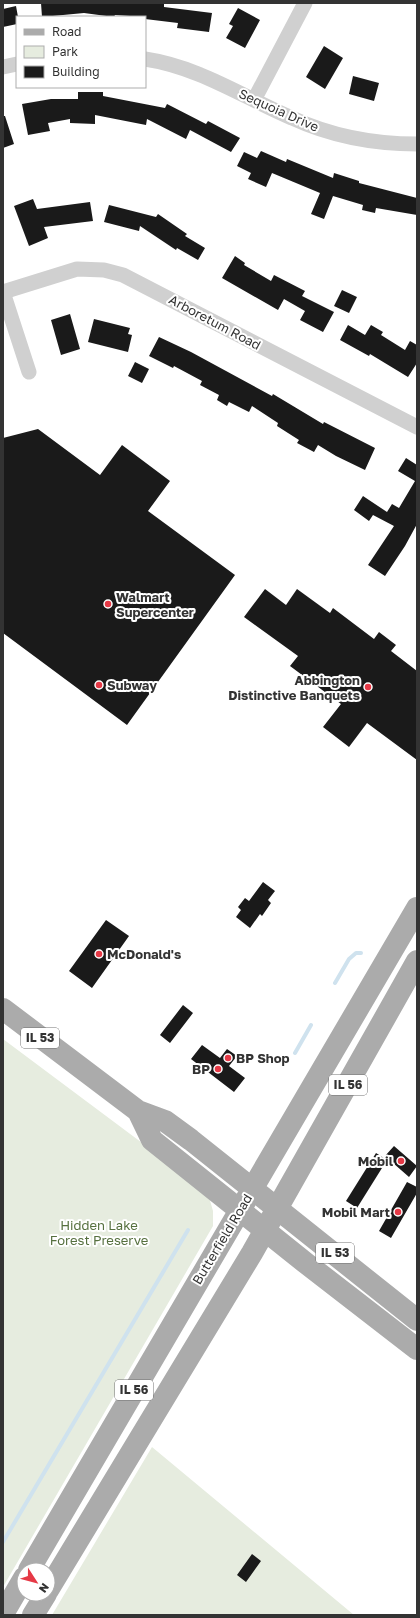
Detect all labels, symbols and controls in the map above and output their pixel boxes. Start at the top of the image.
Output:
legend [16,16,146,88]
text: Road [52,24,81,39]
text: Park [52,44,78,59]
text: Building [52,64,100,79]
street label: Sequoia Drive [237,85,321,135]
street label: Arboretum Road [166,291,264,353]
place label: Walmart Supercenter [116,589,194,620]
marker: Walmart Supercenter [103,599,113,609]
place label: Abbington Distinctive Banquets [228,672,360,703]
place label: Subway [107,677,157,693]
marker: Subway [94,680,104,690]
marker: Abbington Distinctive Banquets [363,682,373,692]
place label: McDonald's [107,946,181,962]
marker: McDonald's [94,949,104,959]
road number: IL 53 [21,1028,59,1048]
place label: BP Shop [236,1050,290,1066]
marker: BP Shop [223,1053,233,1063]
place label: BP [192,1061,210,1077]
marker: BP [213,1064,223,1074]
road number: IL 56 [329,1075,367,1095]
place label: Mobil [358,1153,394,1169]
marker: Mobil [396,1156,406,1166]
street label: Butterfield Road [189,1191,255,1287]
place label: Mobil Mart [322,1204,390,1220]
marker: Mobil Mart [393,1207,403,1217]
park label: Hidden Lake Forest Preserve [50,1217,148,1248]
road number: IL 53 [316,1243,354,1263]
road number: IL 56 [115,1380,153,1400]
north arrow [16,1562,56,1602]
text: N [37,1581,52,1595]

